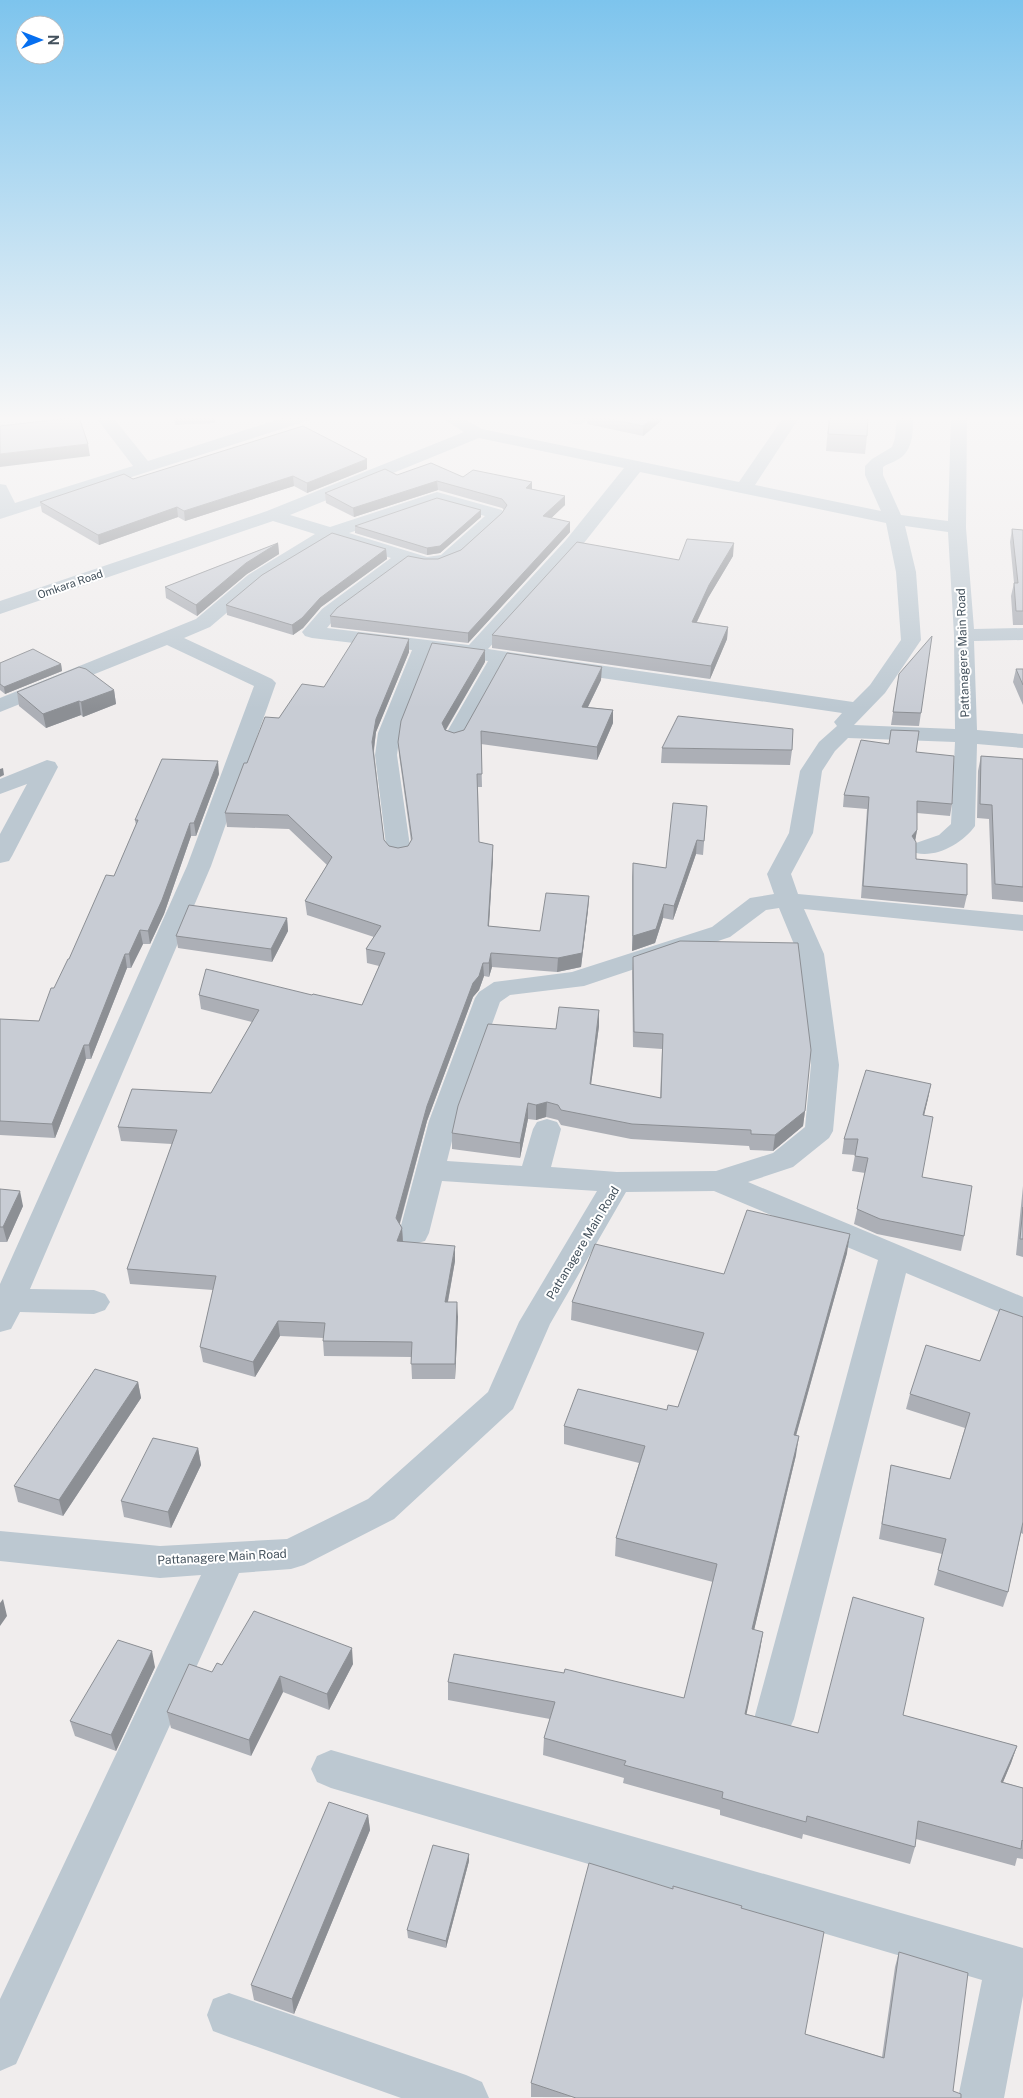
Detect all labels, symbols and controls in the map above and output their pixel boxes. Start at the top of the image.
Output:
north arrow [15,15,65,65]
text: N [45,35,61,45]
street label: Omkara Road [36,567,104,601]
street label: Pattanagere Main Road [954,588,972,718]
street label: Pattanagere Main Road [544,1184,622,1302]
street label: Pattanagere Main Road [157,1547,287,1567]

